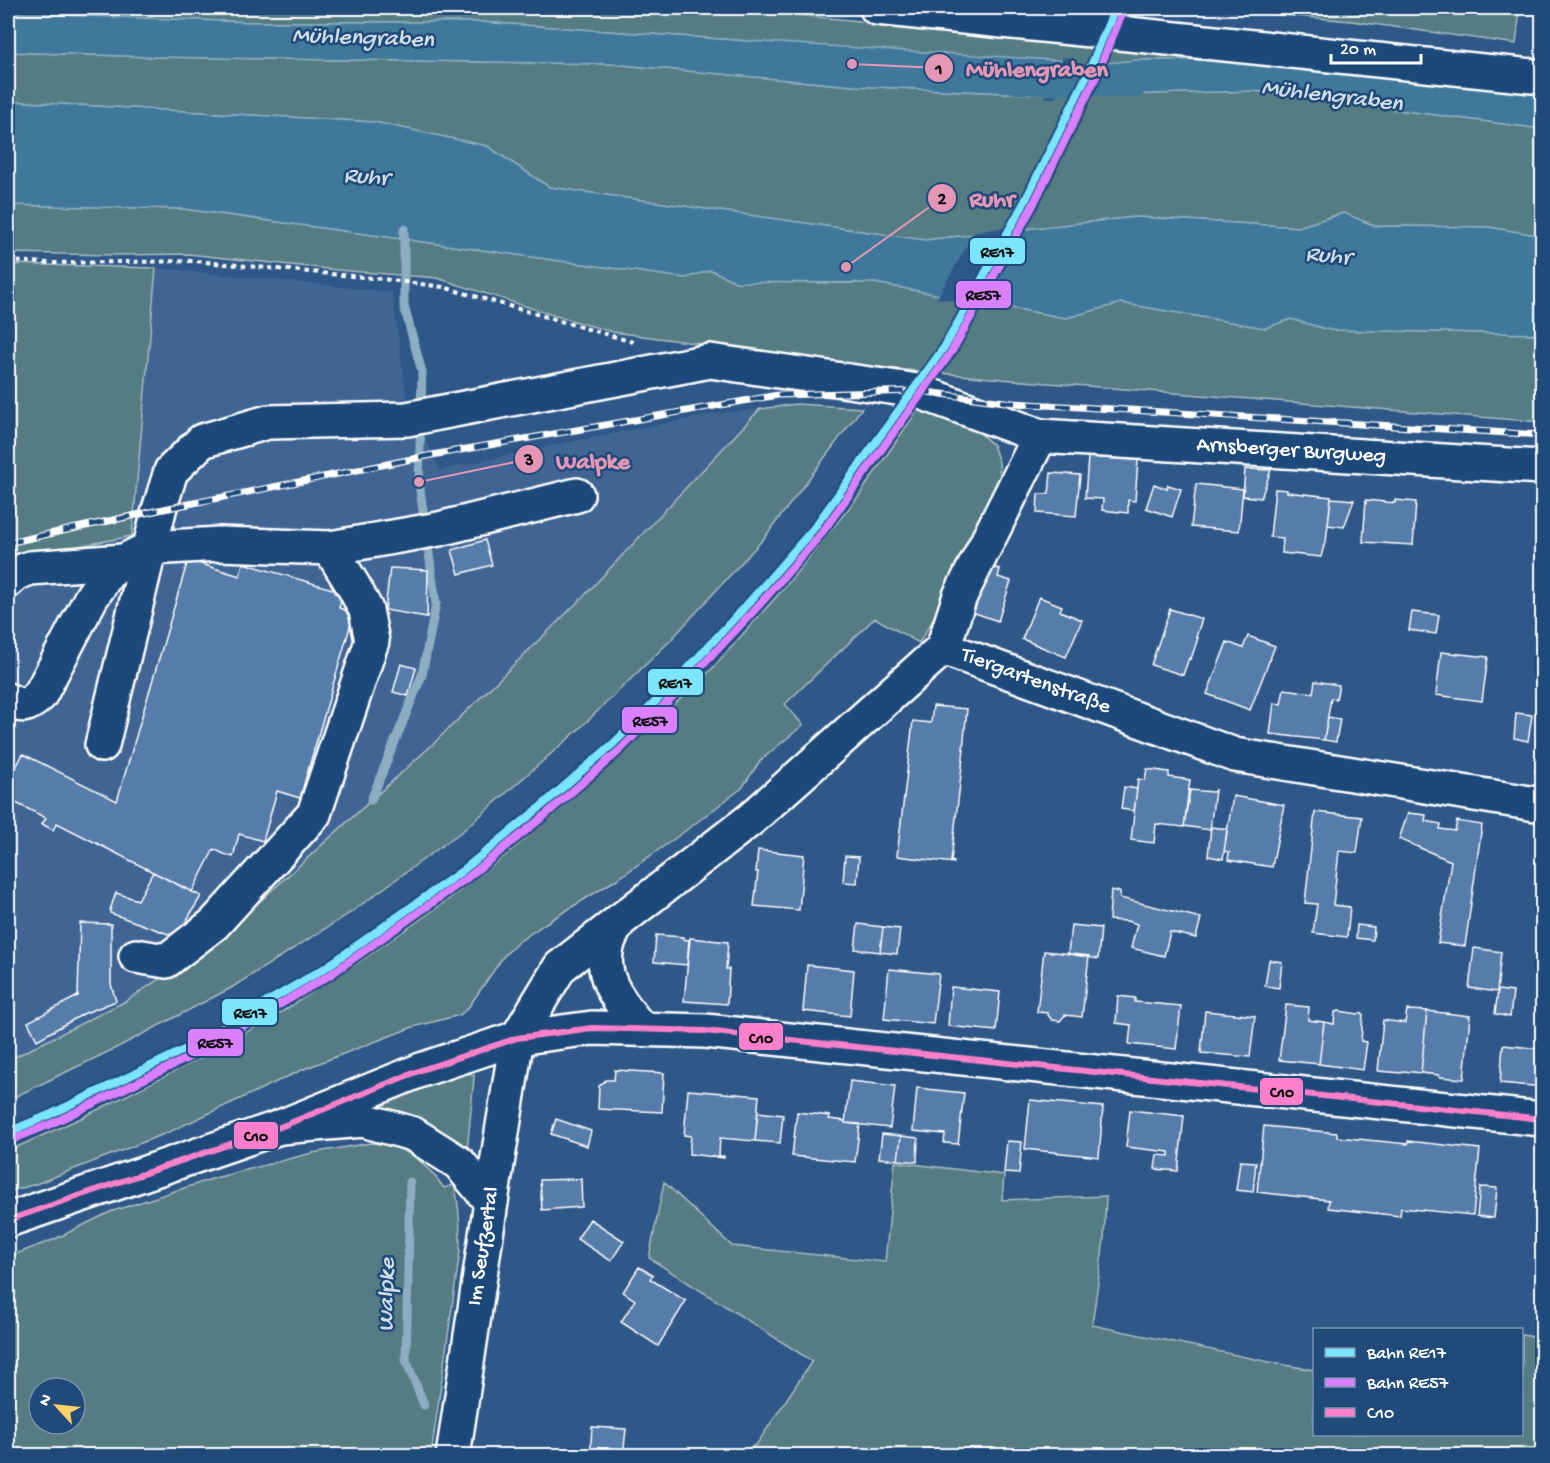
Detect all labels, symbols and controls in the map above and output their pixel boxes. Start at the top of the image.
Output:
water label: Mühlengraben [292,22,435,56]
scale bar [1331,27,1421,65]
text: 20 m [1340,40,1376,61]
callout: Mühlengraben [924,47,1120,89]
text: Mühlengraben [966,57,1109,86]
text: 1 [934,60,943,81]
water label: Mühlengraben [1260,74,1405,120]
water label: Ruhr [342,162,394,194]
callout: Ruhr [927,177,1026,219]
text: Ruhr [968,187,1017,216]
text: 2 [938,190,947,211]
line badge: RE17 [969,237,1026,265]
water label: Ruhr [1304,241,1356,274]
text: RE17 [979,245,1014,264]
line badge: RE57 [955,280,1012,309]
text: RE57 [964,288,1001,307]
street label: Arnsberger Burgweg [1196,433,1387,470]
callout: Walpke [514,438,642,480]
text: Walpke [555,449,632,478]
text: 3 [523,451,534,472]
street label: Tiergartenstraße [955,642,1115,721]
line badge: RE17 [647,668,704,696]
text: RE17 [657,676,692,695]
line badge: RE57 [621,706,678,734]
text: RE57 [631,714,668,733]
line badge: RE17 [221,998,278,1026]
text: RE17 [232,1006,267,1025]
line badge: C10 [738,1022,784,1051]
line badge: RE57 [187,1028,244,1057]
text: C10 [748,1031,773,1050]
text: RE57 [196,1036,233,1055]
line badge: C10 [1259,1077,1304,1106]
text: C10 [1269,1085,1294,1104]
line badge: C10 [233,1121,279,1150]
text: C10 [243,1129,268,1148]
street label: Im Seufzertal [463,1185,506,1307]
water label: Walpke [373,1256,403,1332]
legend [1313,1328,1523,1436]
text: Bahn RE17 [1366,1344,1447,1365]
text: Bahn RE57 [1366,1374,1449,1395]
north arrow [27,1376,87,1436]
text: N [36,1391,58,1410]
text: C10 [1367,1404,1394,1425]

